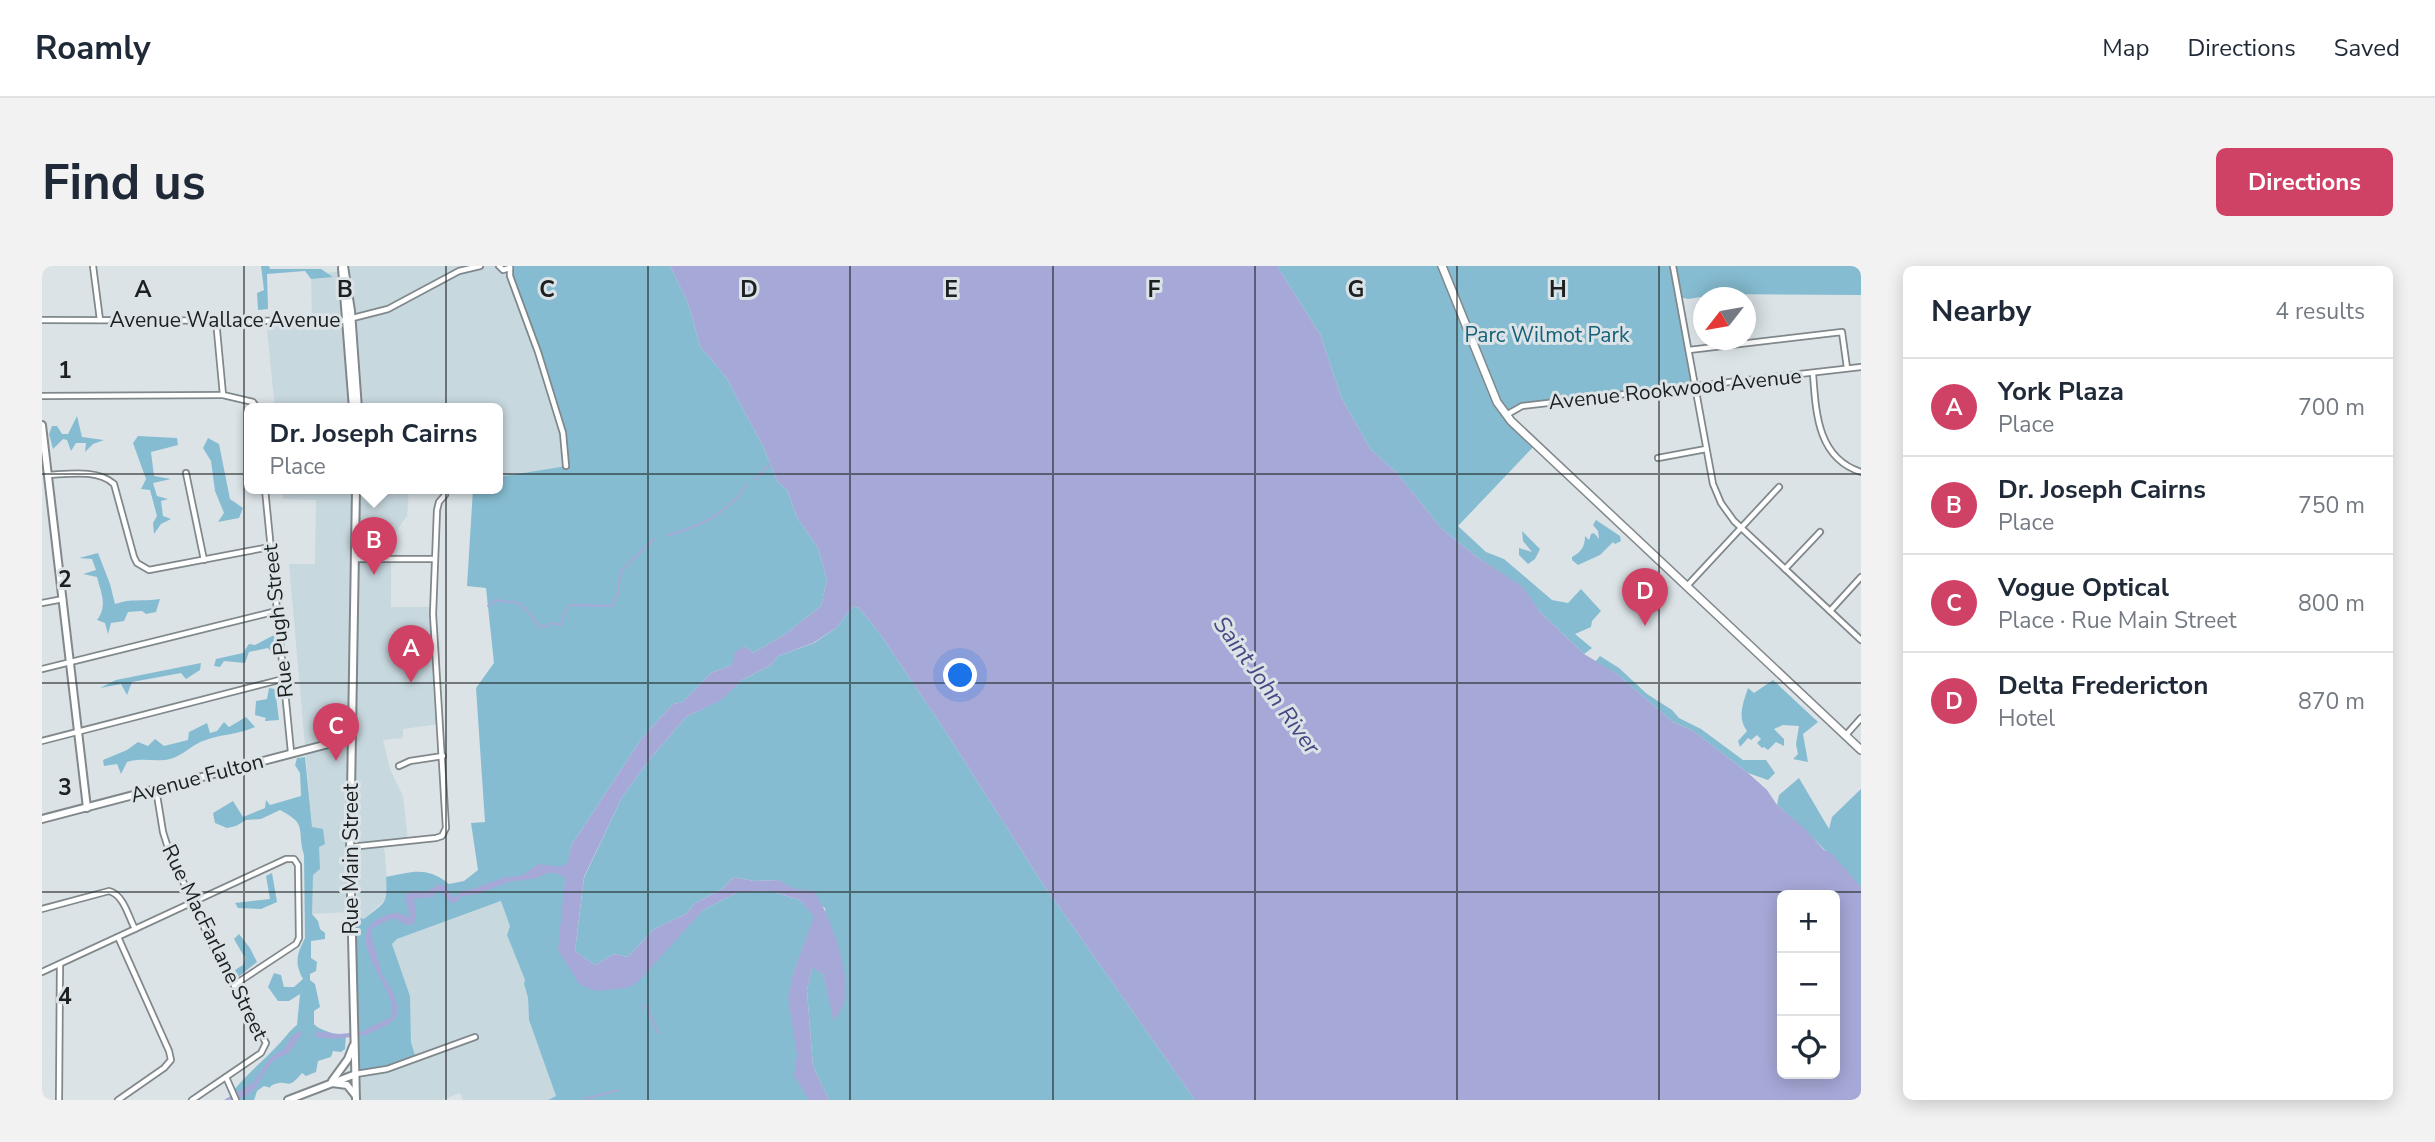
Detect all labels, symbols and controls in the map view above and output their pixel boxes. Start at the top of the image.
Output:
text: Roamly [35,26,151,71]
text: Map [2102,32,2149,64]
text: Directions [2187,32,2296,64]
text: Saved [2334,32,2400,64]
button: Directions [2216,148,2393,216]
text: Find us [42,149,206,216]
text: A [134,274,152,305]
text: B [337,274,353,305]
text: C [539,274,555,305]
text: D [740,274,758,305]
text: E [944,274,958,305]
text: F [1148,274,1161,305]
text: G [1348,274,1364,305]
text: H [1549,274,1567,305]
north arrow [1693,287,1756,350]
text: Nearby [1931,291,2031,332]
text: 4 results [2275,296,2365,327]
street label: Avenue Wallace Avenue [109,306,341,334]
park label: Parc Wilmot Park [1465,321,1630,349]
text: 1 [58,355,72,386]
street label: Avenue Rookwood Avenue [1547,362,1803,416]
text: York Plaza [1998,374,2124,409]
text: A [1945,392,1963,423]
text: 700 m [2298,392,2365,423]
popup [244,403,503,494]
text: Place [1998,409,2054,440]
text: Dr. Joseph Cairns [270,416,477,451]
text: Place [270,451,326,482]
text: Dr. Joseph Cairns [1998,472,2206,507]
text: B [1946,490,1962,521]
text: 750 m [2298,490,2365,521]
text: Place [1998,507,2054,538]
pin: B [351,517,397,575]
street label: Rue Pugh Street [256,542,300,699]
text: 2 [58,564,72,595]
pin: D [1622,568,1668,626]
text: Vogue Optical [1998,570,2169,605]
text: C [1946,588,1962,619]
text: 800 m [2298,588,2365,619]
text: Place · Rue Main Street [1998,605,2237,636]
water label: Saint John River [1206,610,1328,761]
pin: A [388,625,434,683]
your location [943,658,977,692]
text: Delta Fredericton [1998,668,2208,703]
text: D [1945,686,1963,717]
text: 870 m [2298,686,2365,717]
pin: C [313,703,359,761]
text: Hotel [1998,703,2055,734]
street label: Avenue Fulton [127,747,267,809]
text: 3 [58,772,72,803]
street label: Rue Main Street [337,783,365,934]
street label: Rue MacFarlane Street [155,840,275,1045]
map controls [1777,890,1840,1079]
button: + [1777,890,1840,953]
button: − [1777,953,1840,1016]
text: 4 [58,981,72,1012]
button: locate [1777,1016,1840,1079]

